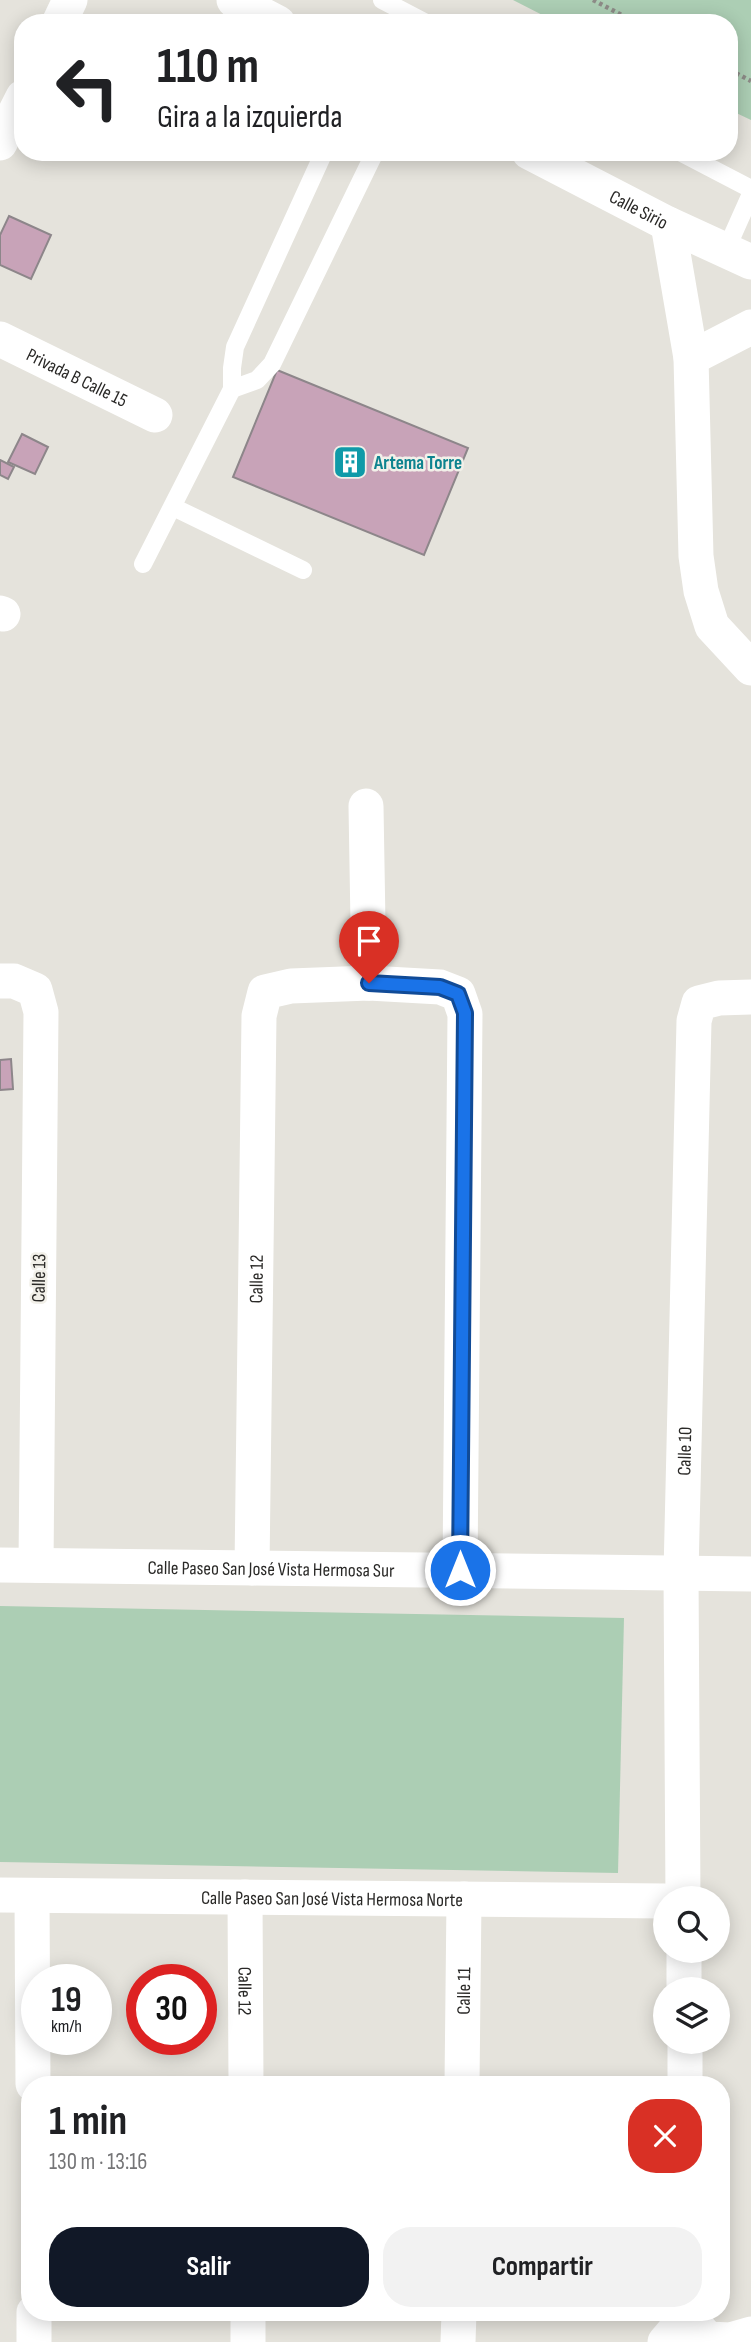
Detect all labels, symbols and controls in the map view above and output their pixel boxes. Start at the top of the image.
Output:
text: 110 m [157,38,259,97]
icon: left [42,42,133,133]
text: Gira a la izquierda [157,98,343,137]
street label: Calle Sirio [605,186,671,235]
street label: Privada B Calle 15 [22,344,131,413]
building icon: Artema Torre [331,443,369,481]
place label: Artema Torre [373,452,462,475]
pin [339,911,399,983]
icon: arrive [350,922,388,960]
street label: Calle 13 [28,1254,51,1302]
street label: Calle 12 [245,1255,269,1304]
street label: Calle 10 [673,1426,697,1476]
position arrow [423,1533,497,1607]
street label: Calle Paseo San José Vista Hermosa Sur [147,1557,395,1583]
map controls [653,1886,730,2054]
button: search [653,1886,730,1963]
street label: Calle Paseo San José Vista Hermosa Norte [201,1887,463,1912]
speed limit sign: 30 [126,1964,217,2055]
street label: Calle 12 [232,1967,256,2015]
street label: Calle 11 [453,1967,476,2015]
button: layers [653,1977,730,2054]
text: 19 [51,1979,82,2022]
text: km/h [51,2016,82,2037]
text: 1 min [49,2096,127,2147]
button: close [628,2099,702,2173]
text: 130 m · 13:16 [49,2148,147,2176]
button: Salir [49,2227,369,2307]
button: Compartir [383,2227,702,2307]

